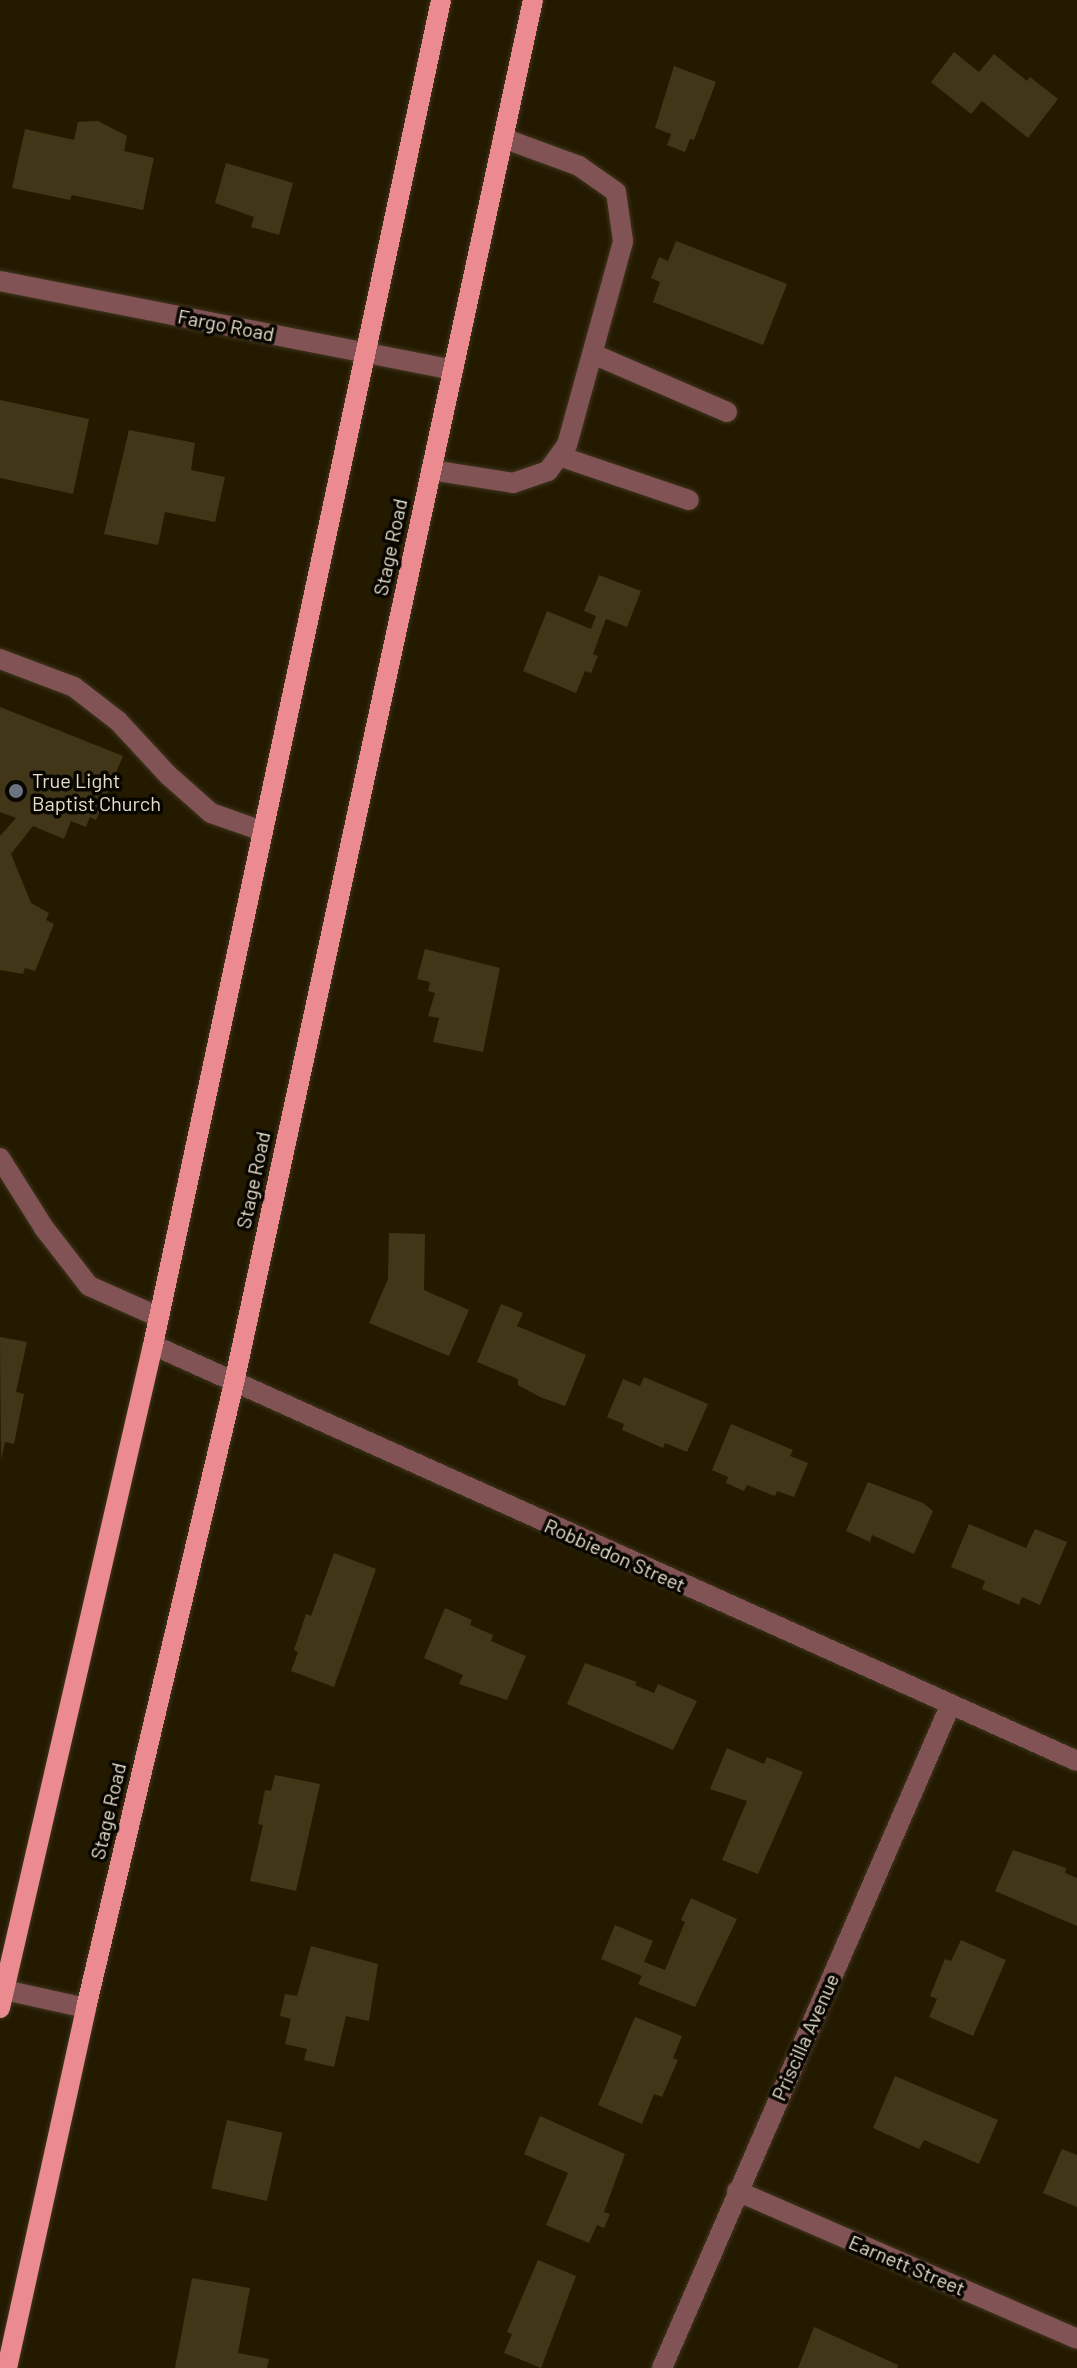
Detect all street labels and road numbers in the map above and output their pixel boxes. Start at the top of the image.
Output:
street label: Fargo Road [176,304,276,346]
street label: Stage Road [368,496,412,598]
street label: Stage Road [231,1129,275,1231]
street label: Robbiedon Street [541,1513,689,1597]
street label: Stage Road [85,1760,131,1862]
street label: Priscilla Avenue [766,1970,844,2104]
street label: Earnett Street [845,2230,969,2300]

